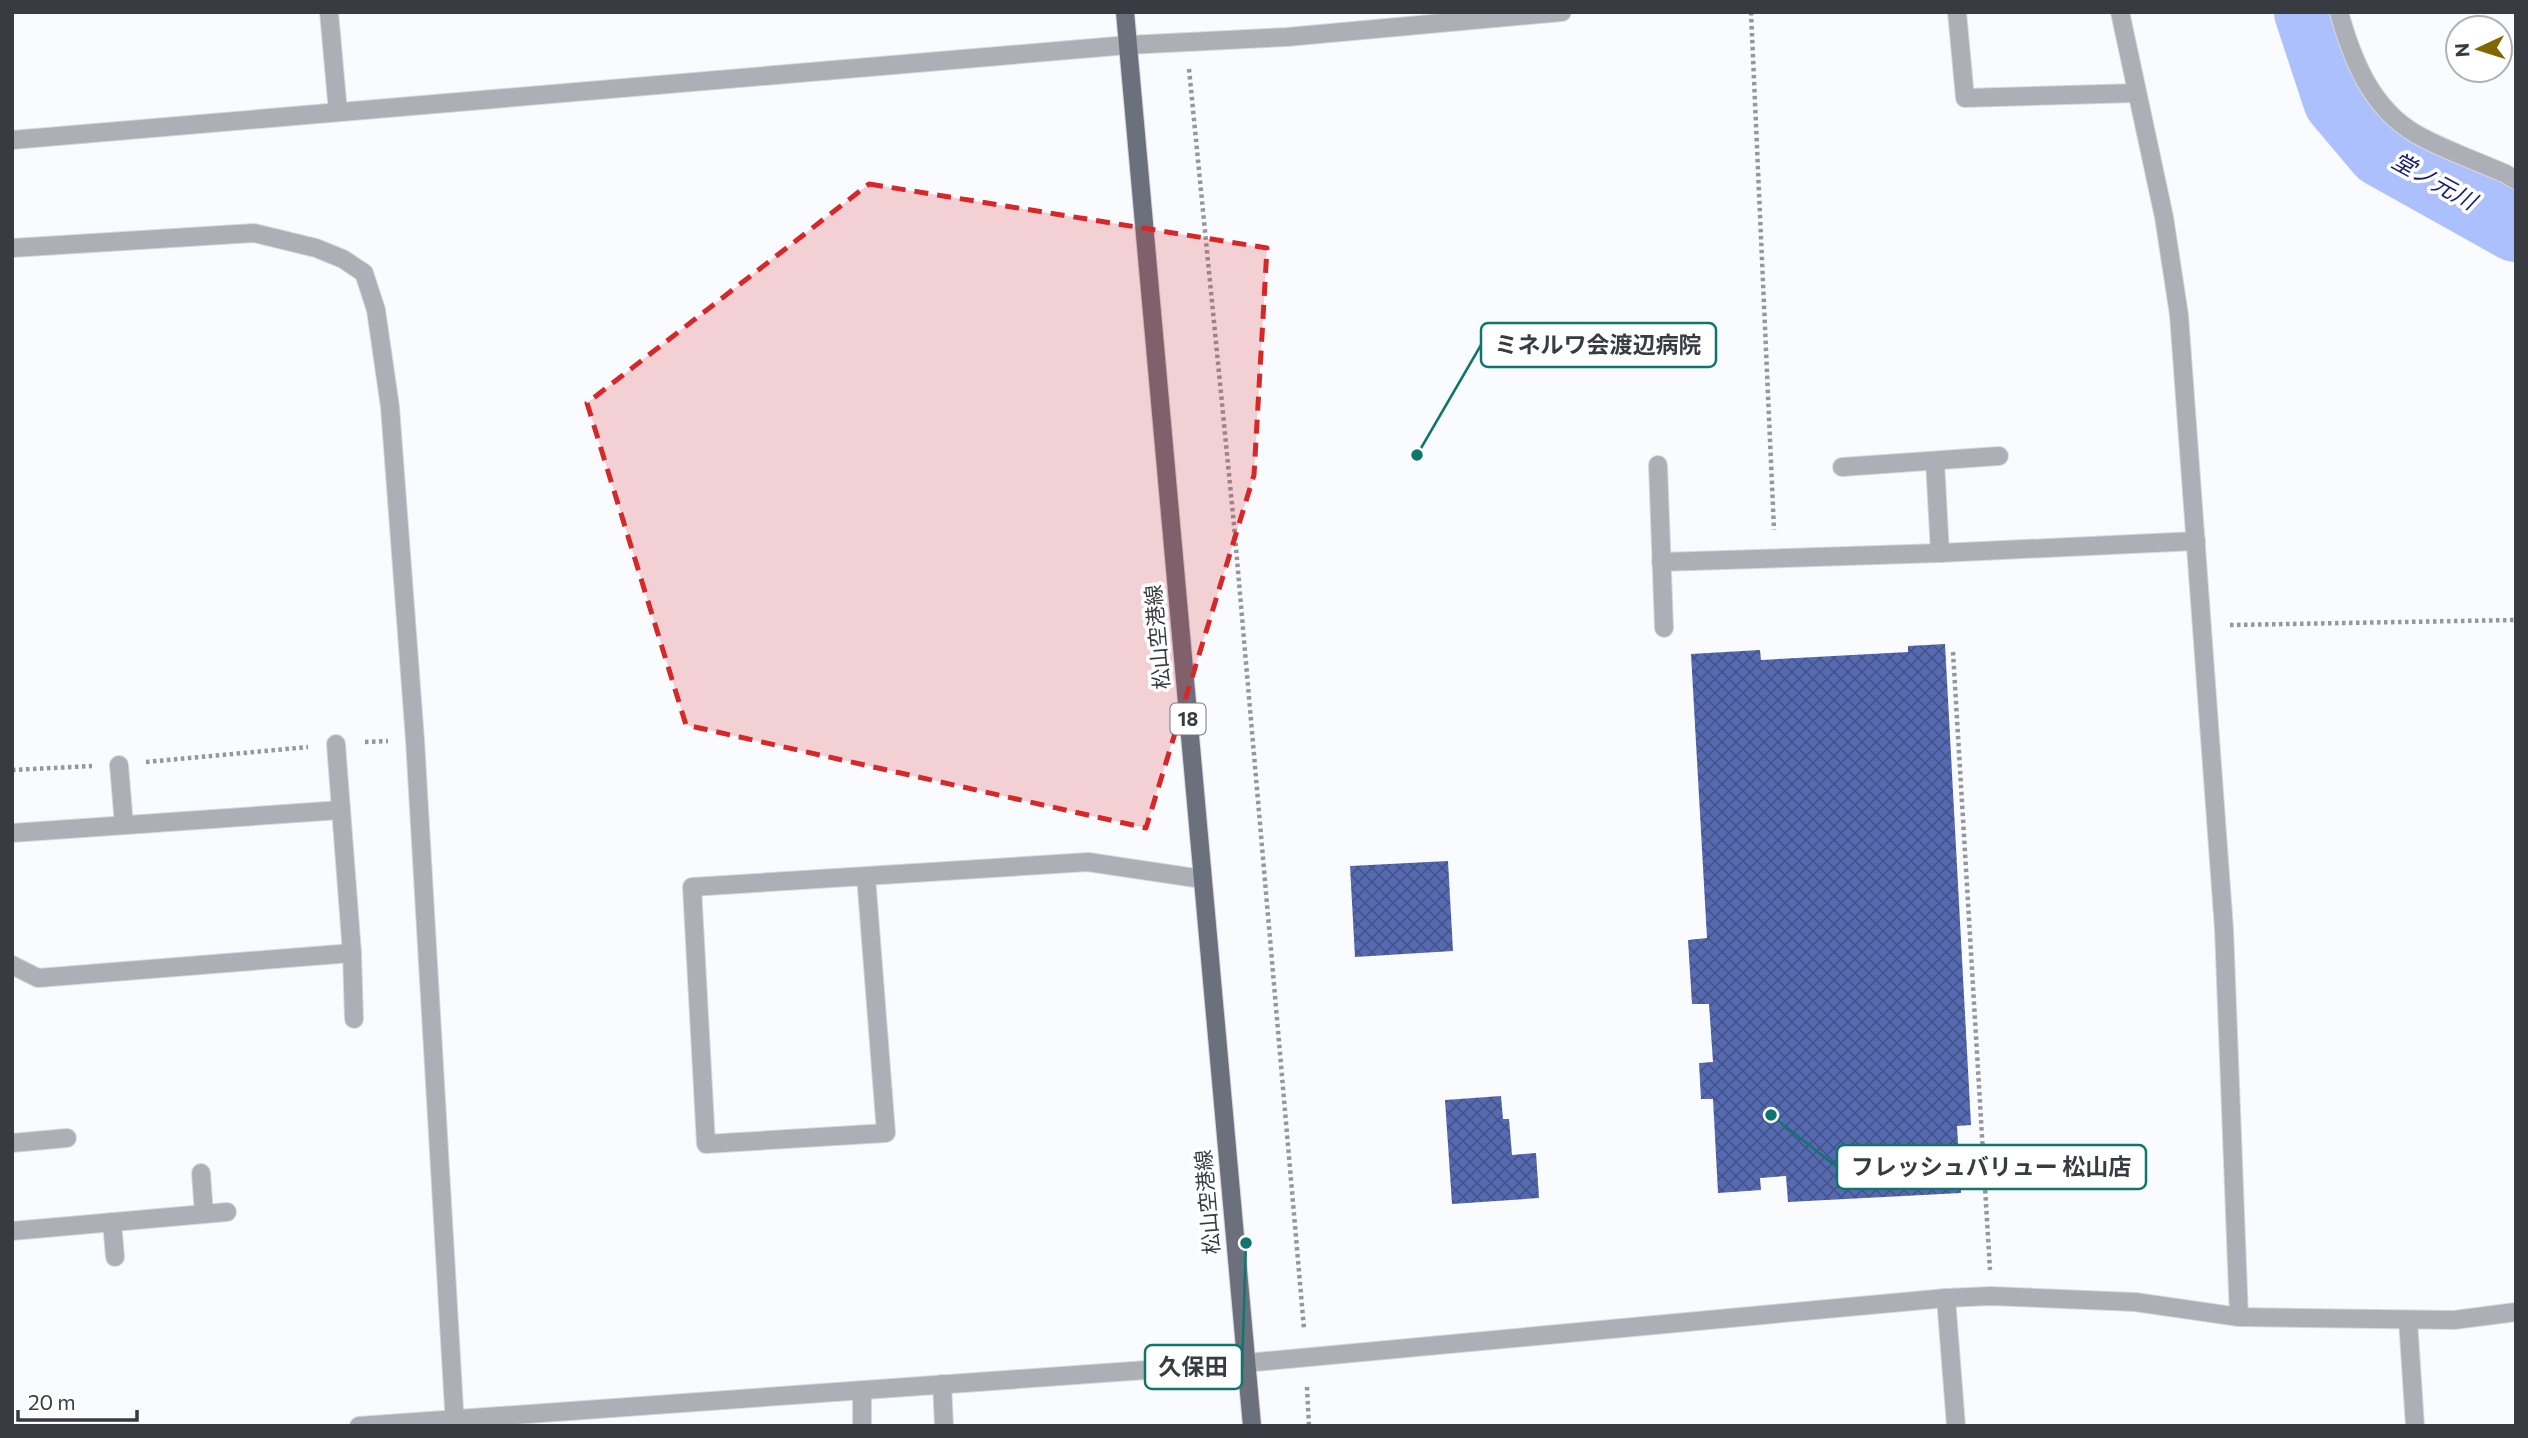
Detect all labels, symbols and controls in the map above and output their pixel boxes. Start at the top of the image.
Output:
north arrow [2444,14,2514,84]
text: N [2450,42,2474,58]
water label: 堂ノ元川 [2387,146,2484,216]
callout: ミネルワ会渡辺病院 [1481,323,1716,367]
text: ミネルワ会渡辺病院 [1495,330,1702,358]
street label: 松山空港線 [1139,584,1174,691]
road number: 18 [1170,704,1206,734]
callout: フレッシュバリュー 松山店 [1837,1145,2146,1189]
street label: 松山空港線 [1189,1149,1224,1256]
text: フレッシュバリュー 松山店 [1851,1152,2131,1180]
callout: 久保田 [1145,1345,1242,1389]
text: 久保田 [1159,1352,1228,1380]
scale bar [18,1378,136,1422]
text: 20 m [28,1389,76,1414]

